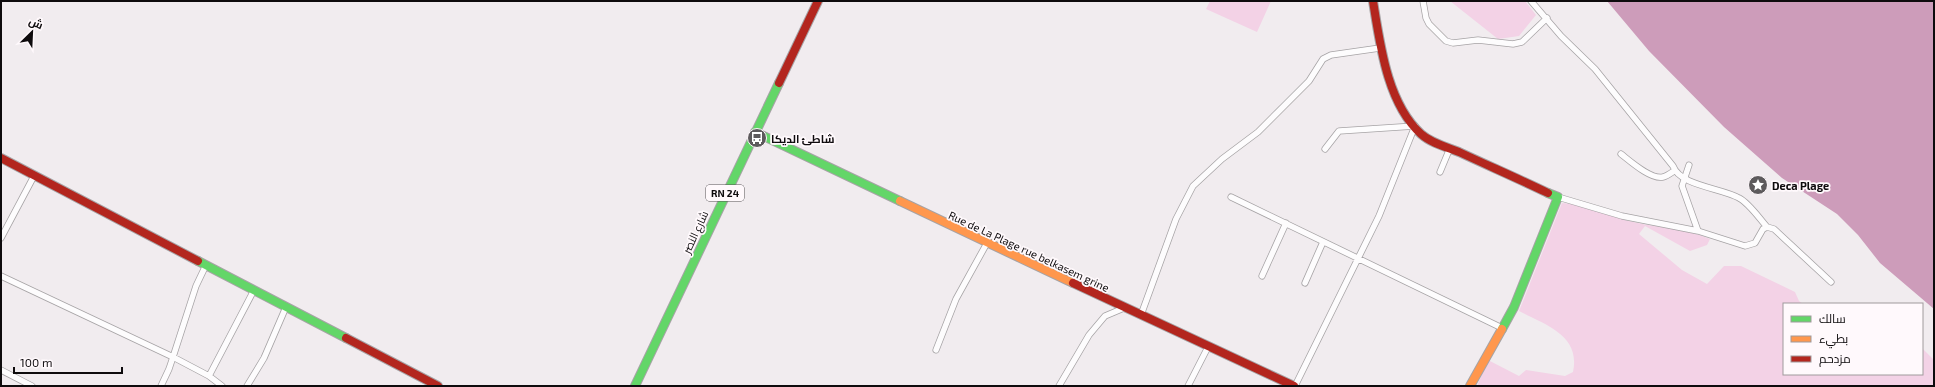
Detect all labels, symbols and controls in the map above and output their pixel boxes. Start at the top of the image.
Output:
north arrow [12,12,52,52]
text: ش [27,14,45,32]
bus stop icon: شاطئ الديكا [746,127,768,149]
place label: شاطئ الديكا [771,132,834,146]
place icon: Deca Plage [1747,174,1769,196]
place label: Deca Plage [1772,179,1829,192]
road number: RN 24 [706,185,744,201]
street label: Rue de La Plage rue belkasem grine [947,208,1111,294]
street label: شارع النصر [679,209,712,257]
legend [1783,303,1923,375]
text: سالك [1819,311,1846,325]
text: بطيء [1819,331,1848,349]
scale bar [14,349,122,375]
text: مزدحم [1819,351,1851,367]
text: 100 m [20,355,52,369]

